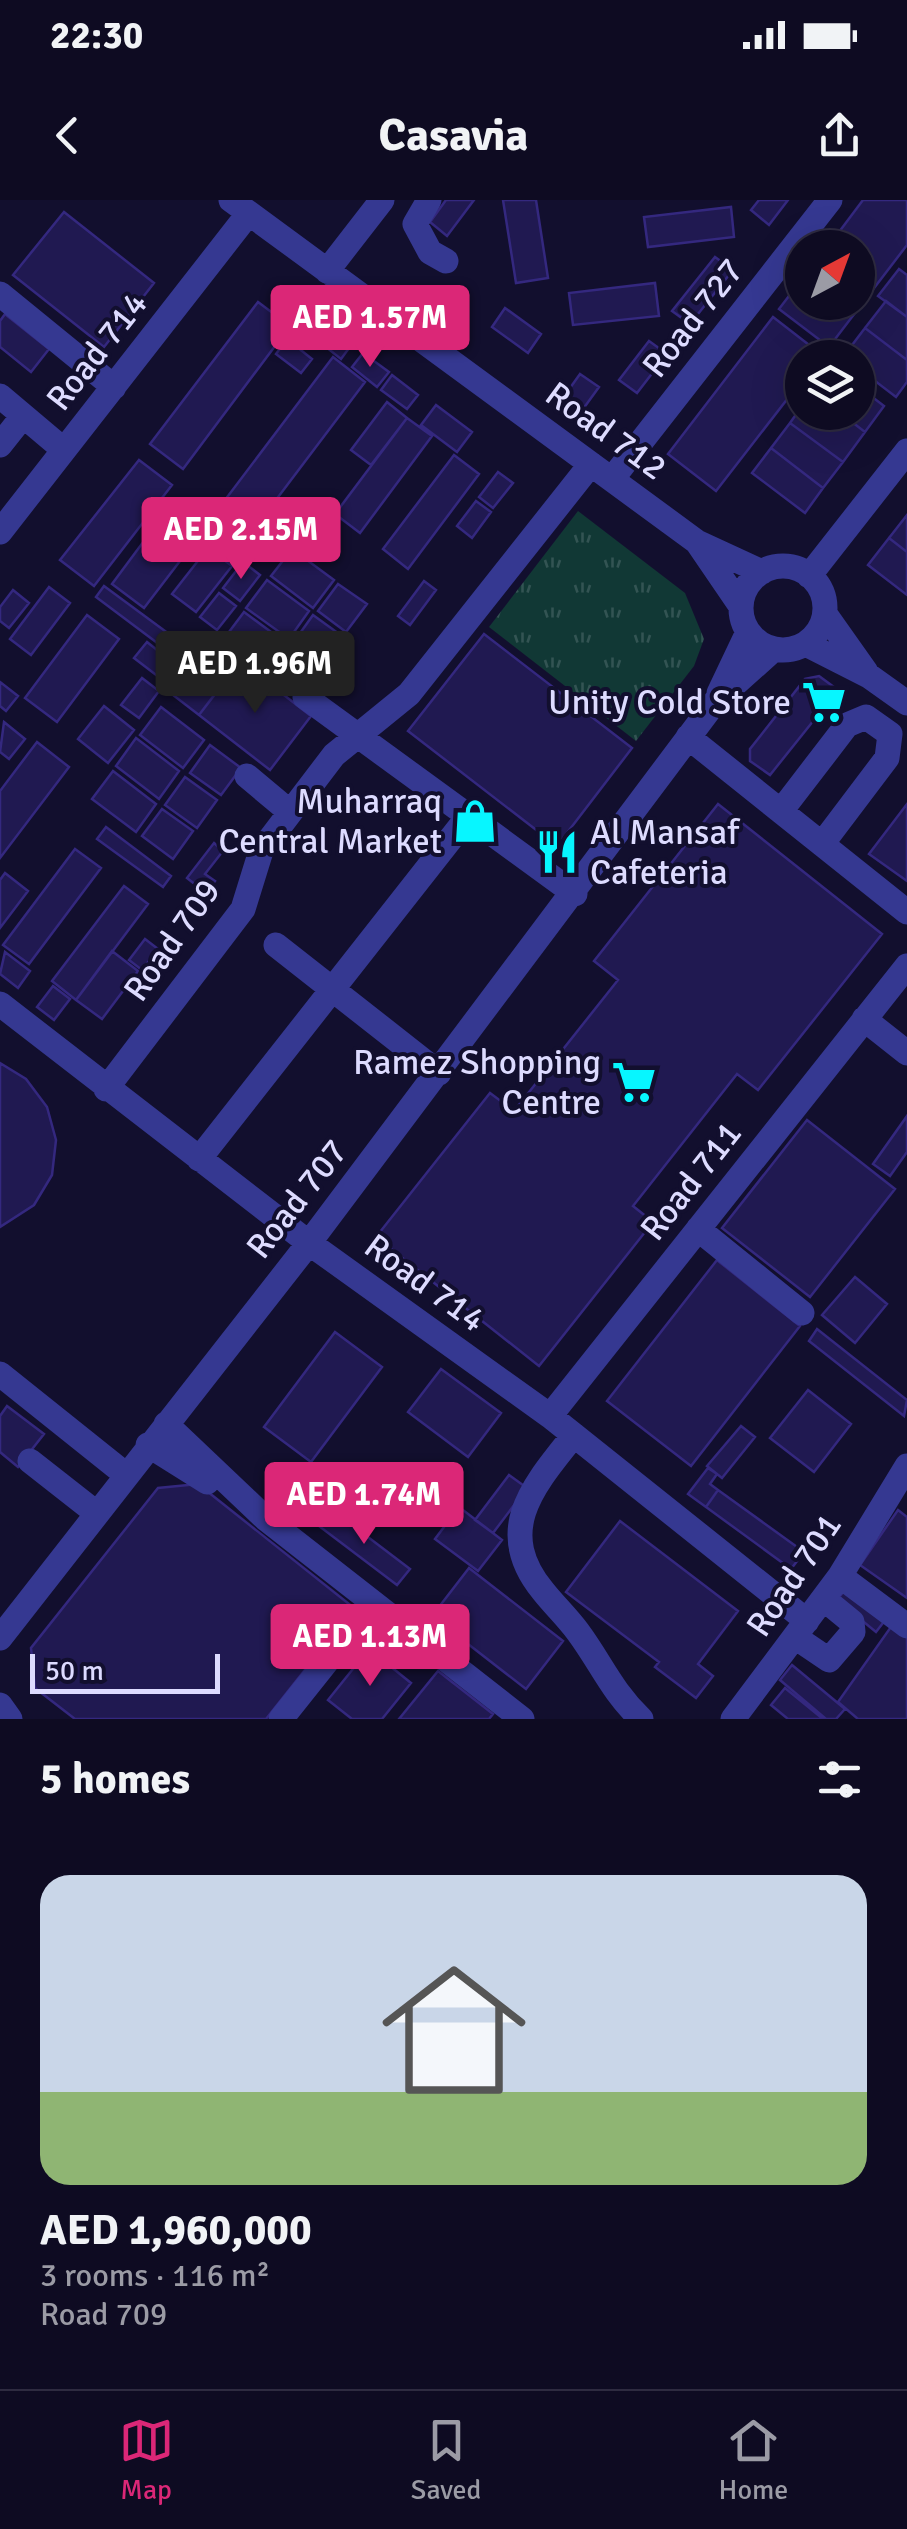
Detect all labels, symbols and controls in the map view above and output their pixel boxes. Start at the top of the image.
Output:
text: 22:30 [50,12,143,59]
icon: back [40,108,95,163]
text: Casavia [379,108,528,163]
icon: share [812,108,867,163]
north arrow [785,230,875,320]
map controls [785,230,875,430]
street label: Road 727 [633,250,753,386]
street label: Road 714 [37,283,157,419]
pin: AED 1.57M [256,285,484,370]
text: AED 1.57M [293,298,447,337]
button: layers [785,340,875,430]
street label: Road 712 [537,373,675,489]
pin: AED 2.15M [127,497,355,582]
text: AED 2.15M [164,510,318,549]
pin: AED 1.96M [141,631,369,716]
text: AED 1.96M [178,644,332,683]
supermarket icon: Unity Cold Store [800,678,848,726]
place label: Unity Cold Store [548,681,791,724]
place label: Muharraq Central Market [218,780,442,863]
shop icon: Muharraq Central Market [451,797,499,845]
place label: Al Mansaf Cafeteria [590,811,741,894]
restaurant icon: Al Mansaf Cafeteria [533,828,581,876]
street label: Road 709 [114,871,230,1009]
place label: Ramez Shopping Centre [353,1041,601,1124]
supermarket icon: Ramez Shopping Centre [610,1058,658,1106]
street label: Road 711 [631,1113,751,1249]
street label: Road 707 [237,1131,357,1267]
street label: Road 714 [356,1225,494,1341]
pin: AED 1.74M [250,1462,478,1547]
text: AED 1.74M [287,1475,441,1514]
street label: Road 701 [737,1505,851,1645]
pin: AED 1.13M [256,1604,484,1689]
text: AED 1.13M [293,1617,447,1656]
scale bar [30,1649,220,1694]
text: 50 m [45,1654,104,1688]
icon: filters [812,1752,867,1807]
text: 5 homes [40,1754,190,1805]
icon: home [364,1940,544,2120]
text: AED 1,960,000 [40,2205,312,2256]
text: 3 rooms · 116 m² [40,2256,270,2295]
text: Road 709 [40,2295,167,2334]
tab: Map [119,2413,174,2507]
tab: Saved [411,2413,481,2507]
tab: Home [719,2413,788,2507]

